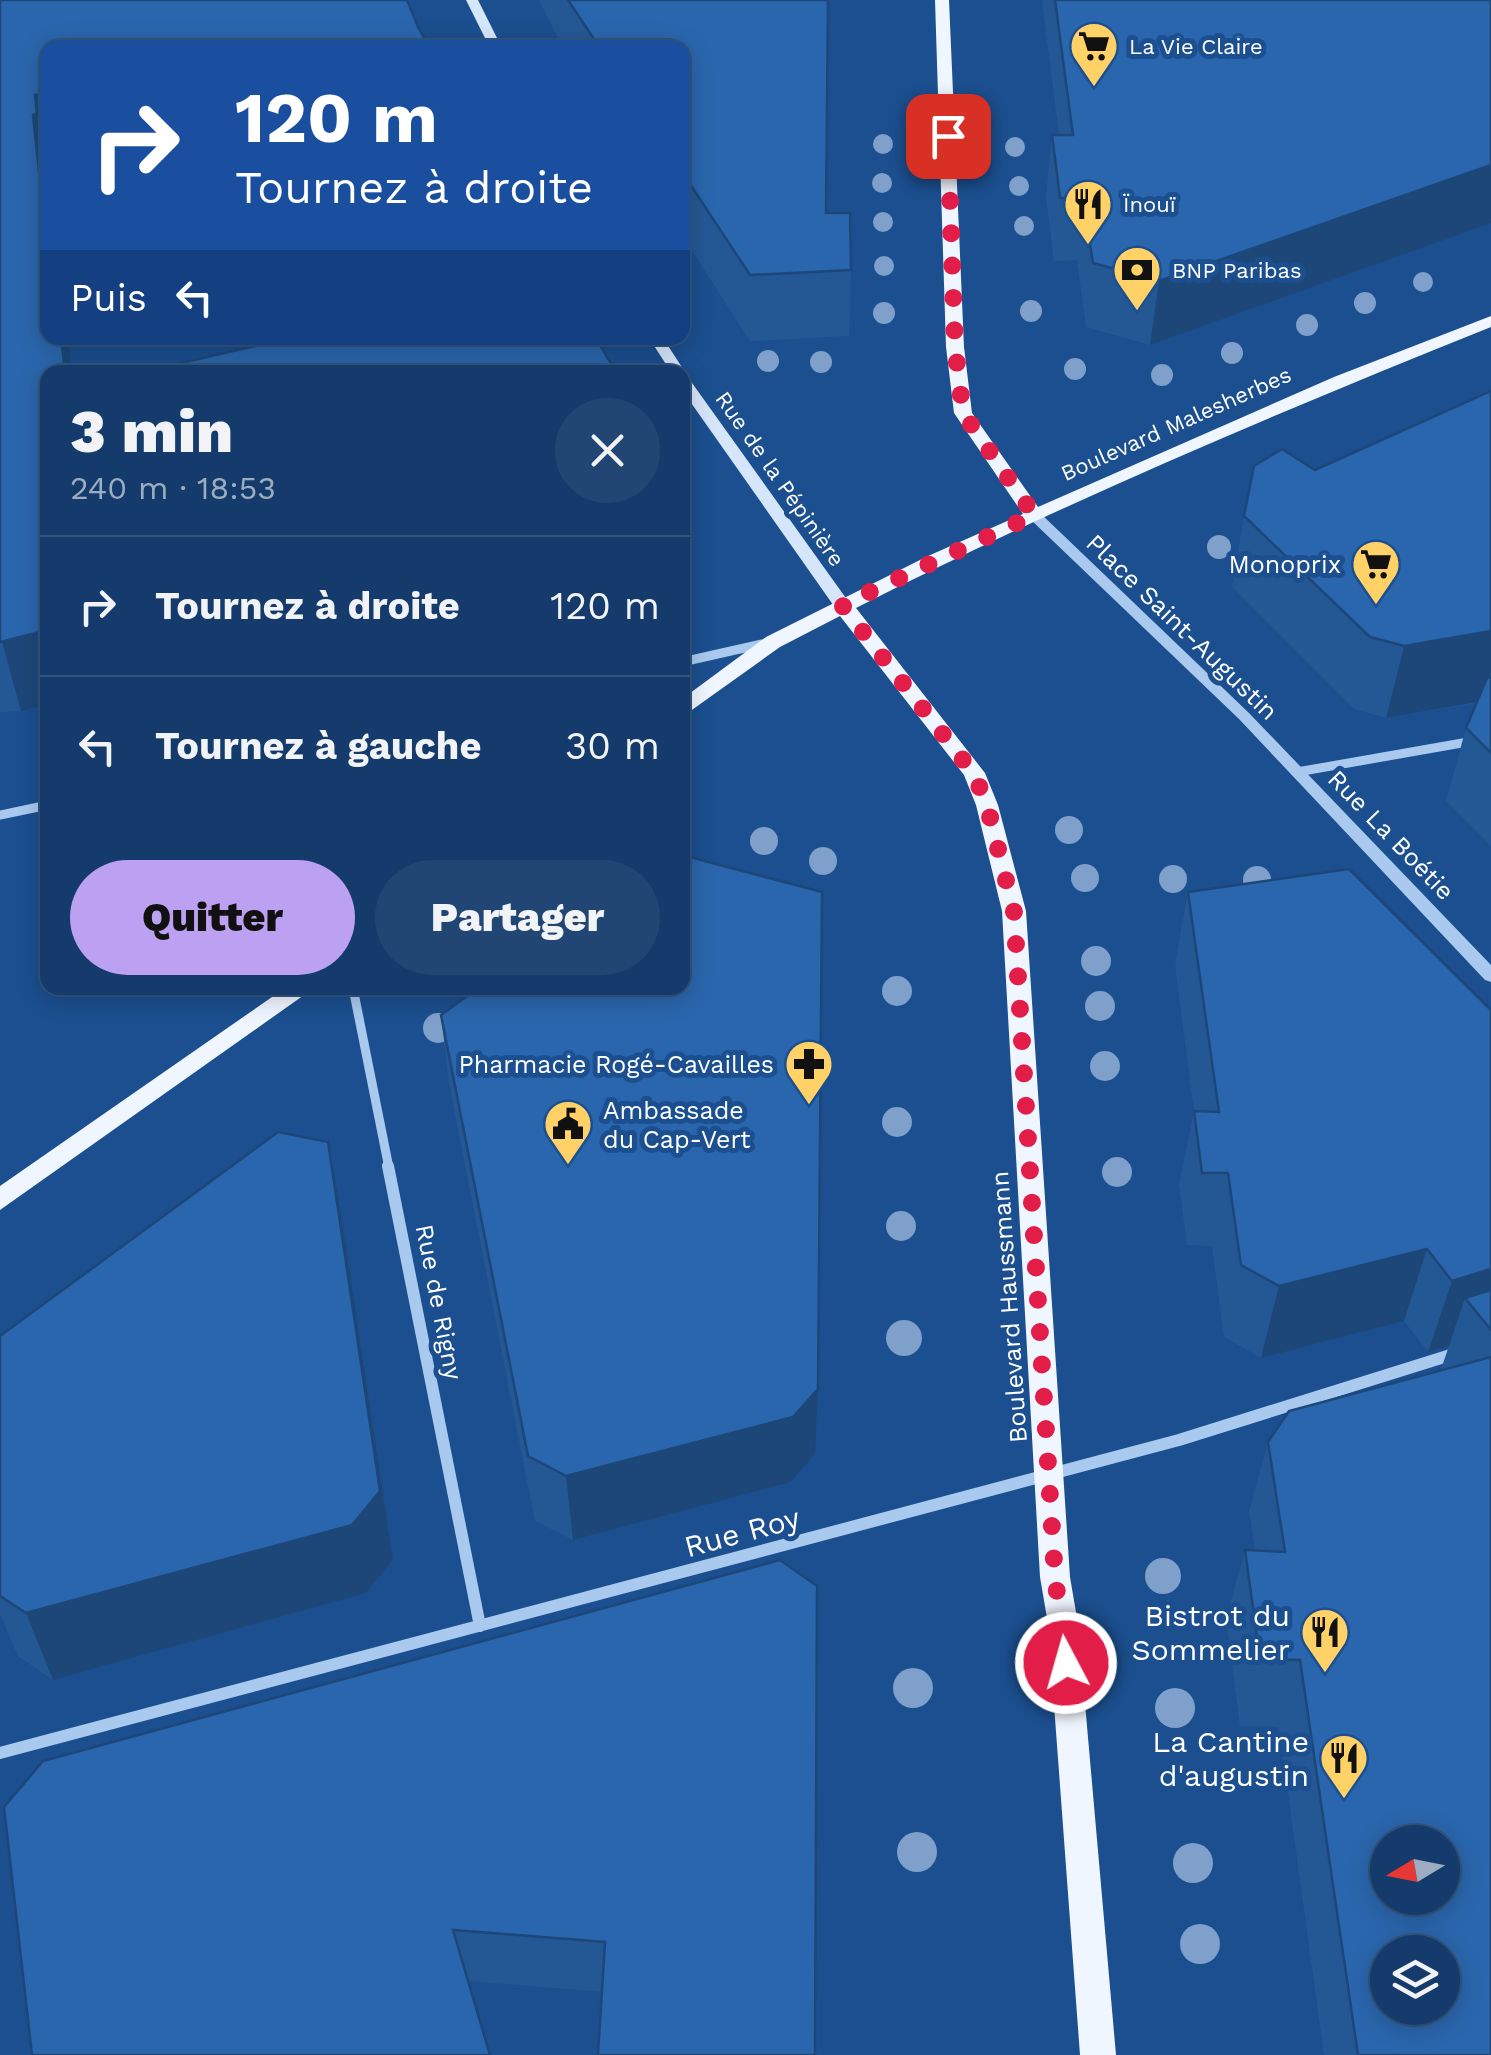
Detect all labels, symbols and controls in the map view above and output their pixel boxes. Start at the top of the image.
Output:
supermarket icon: La Vie Claire [1068,20,1120,88]
place label: La Vie Claire [1129,34,1263,59]
text: 120 m [235,77,438,159]
icon: right [70,80,200,210]
pin [906,94,991,179]
icon: arrive [921,109,976,164]
text: Tournez à droite [235,161,593,214]
restaurant icon: Ïnouï [1062,178,1114,246]
place label: Ïnouï [1123,192,1176,217]
bank icon: BNP Paribas [1111,244,1163,312]
place label: BNP Paribas [1172,258,1301,283]
icon: left [167,270,222,325]
text: Puis [70,276,147,320]
street label: Boulevard Malesherbes [1057,362,1295,486]
street label: Rue de la Pépinière [710,387,850,571]
text: 3 min [70,396,233,467]
button: close [555,398,660,503]
text: 240 m · 18:53 [70,469,276,507]
street label: Place Saint-Augustin [1080,528,1284,726]
supermarket icon: Monoprix [1350,538,1402,606]
place label: Monoprix [1229,550,1341,579]
icon: right [70,579,125,634]
text: Tournez à droite [155,584,460,628]
text: 120 m [550,584,660,628]
icon: left [70,719,125,774]
text: Tournez à gauche [155,724,481,768]
text: 30 m [565,724,660,768]
street label: Rue La Boétie [1322,764,1460,906]
button: Quitter [70,860,355,975]
button: Partager [375,860,660,975]
pharmacy icon: Pharmacie Rogé-Cavailles [783,1038,835,1106]
place label: Pharmacie Rogé-Cavailles [458,1050,774,1079]
place label: Ambassade du Cap-Vert [603,1096,751,1154]
public building icon: Ambassade du Cap-Vert [542,1098,594,1166]
street label: Boulevard Haussmann [985,1170,1033,1444]
street label: Rue de Rigny [410,1222,468,1382]
street label: Rue Roy [680,1500,804,1564]
place label: Bistrot du Sommelier [1132,1598,1290,1667]
restaurant icon: Bistrot du Sommelier [1299,1606,1351,1674]
position arrow [1014,1611,1118,1715]
place label: La Cantine d'augustin [1152,1724,1309,1793]
restaurant icon: La Cantine d'augustin [1318,1732,1370,1800]
north arrow [1370,1825,1460,1915]
map controls [1370,1825,1460,2025]
button: layers [1370,1935,1460,2025]

